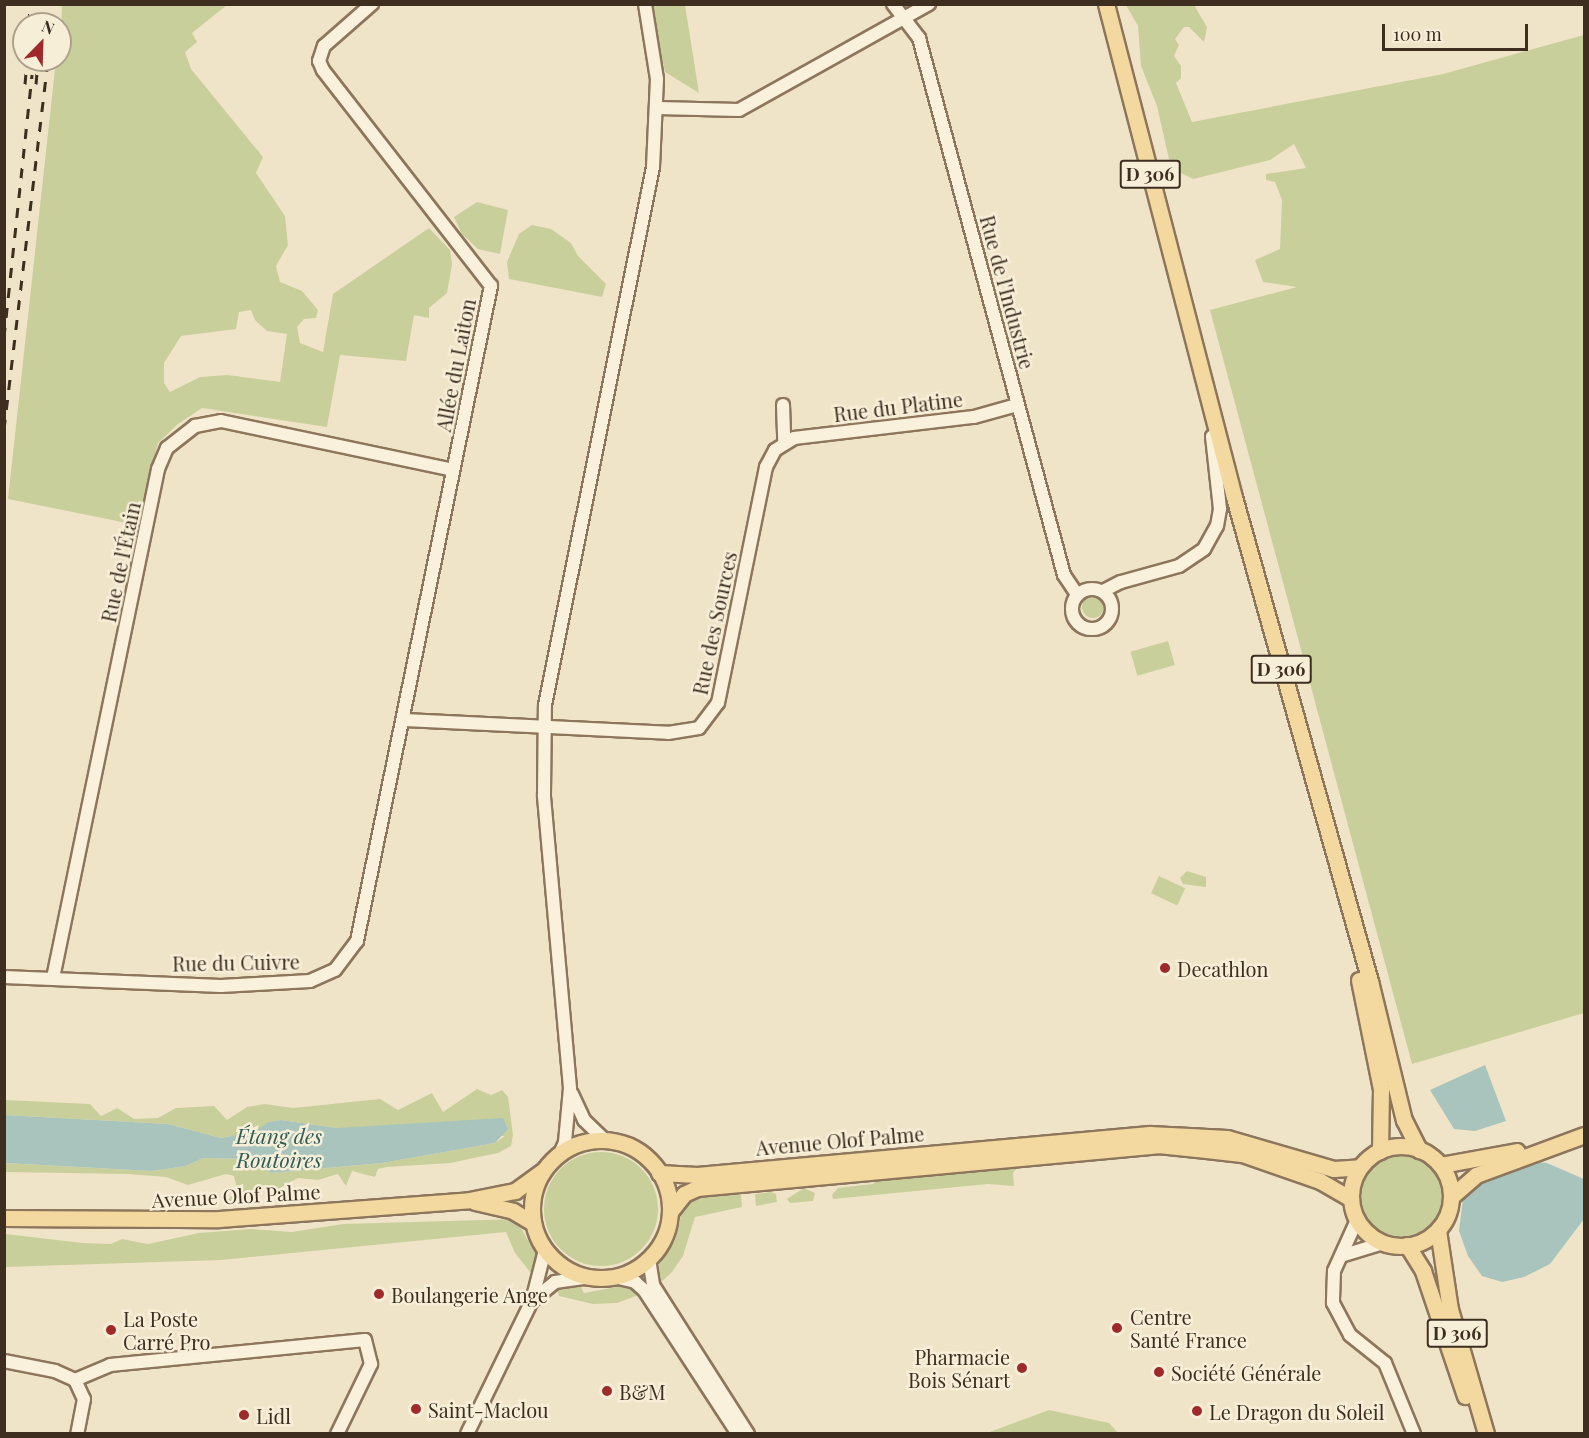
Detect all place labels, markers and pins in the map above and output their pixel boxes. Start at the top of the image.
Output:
place label: Decathlon [1177,956,1269,980]
marker: Decathlon [1158,961,1172,975]
place label: Boulangerie Ange [391,1282,549,1306]
marker: Boulangerie Ange [372,1287,386,1301]
place label: Centre Santé France [1130,1304,1247,1351]
place label: La Poste Carré Pro [123,1306,210,1353]
marker: Centre Santé France [1108,1319,1126,1337]
marker: La Poste Carré Pro [104,1323,118,1337]
place label: Pharmacie Bois Sénart [908,1344,1010,1391]
place label: Société Générale [1171,1360,1321,1384]
marker: Pharmacie Bois Sénart [1015,1361,1029,1375]
marker: Société Générale [1152,1365,1166,1379]
place label: B&M [619,1379,666,1403]
marker: B&M [600,1384,614,1398]
place label: Saint-Maclou [428,1397,549,1421]
place label: Le Dragon du Soleil [1209,1399,1384,1423]
marker: Saint-Maclou [409,1402,423,1416]
place label: Lidl [256,1403,291,1427]
marker: Le Dragon du Soleil [1190,1404,1204,1418]
marker: Lidl [237,1408,251,1422]

